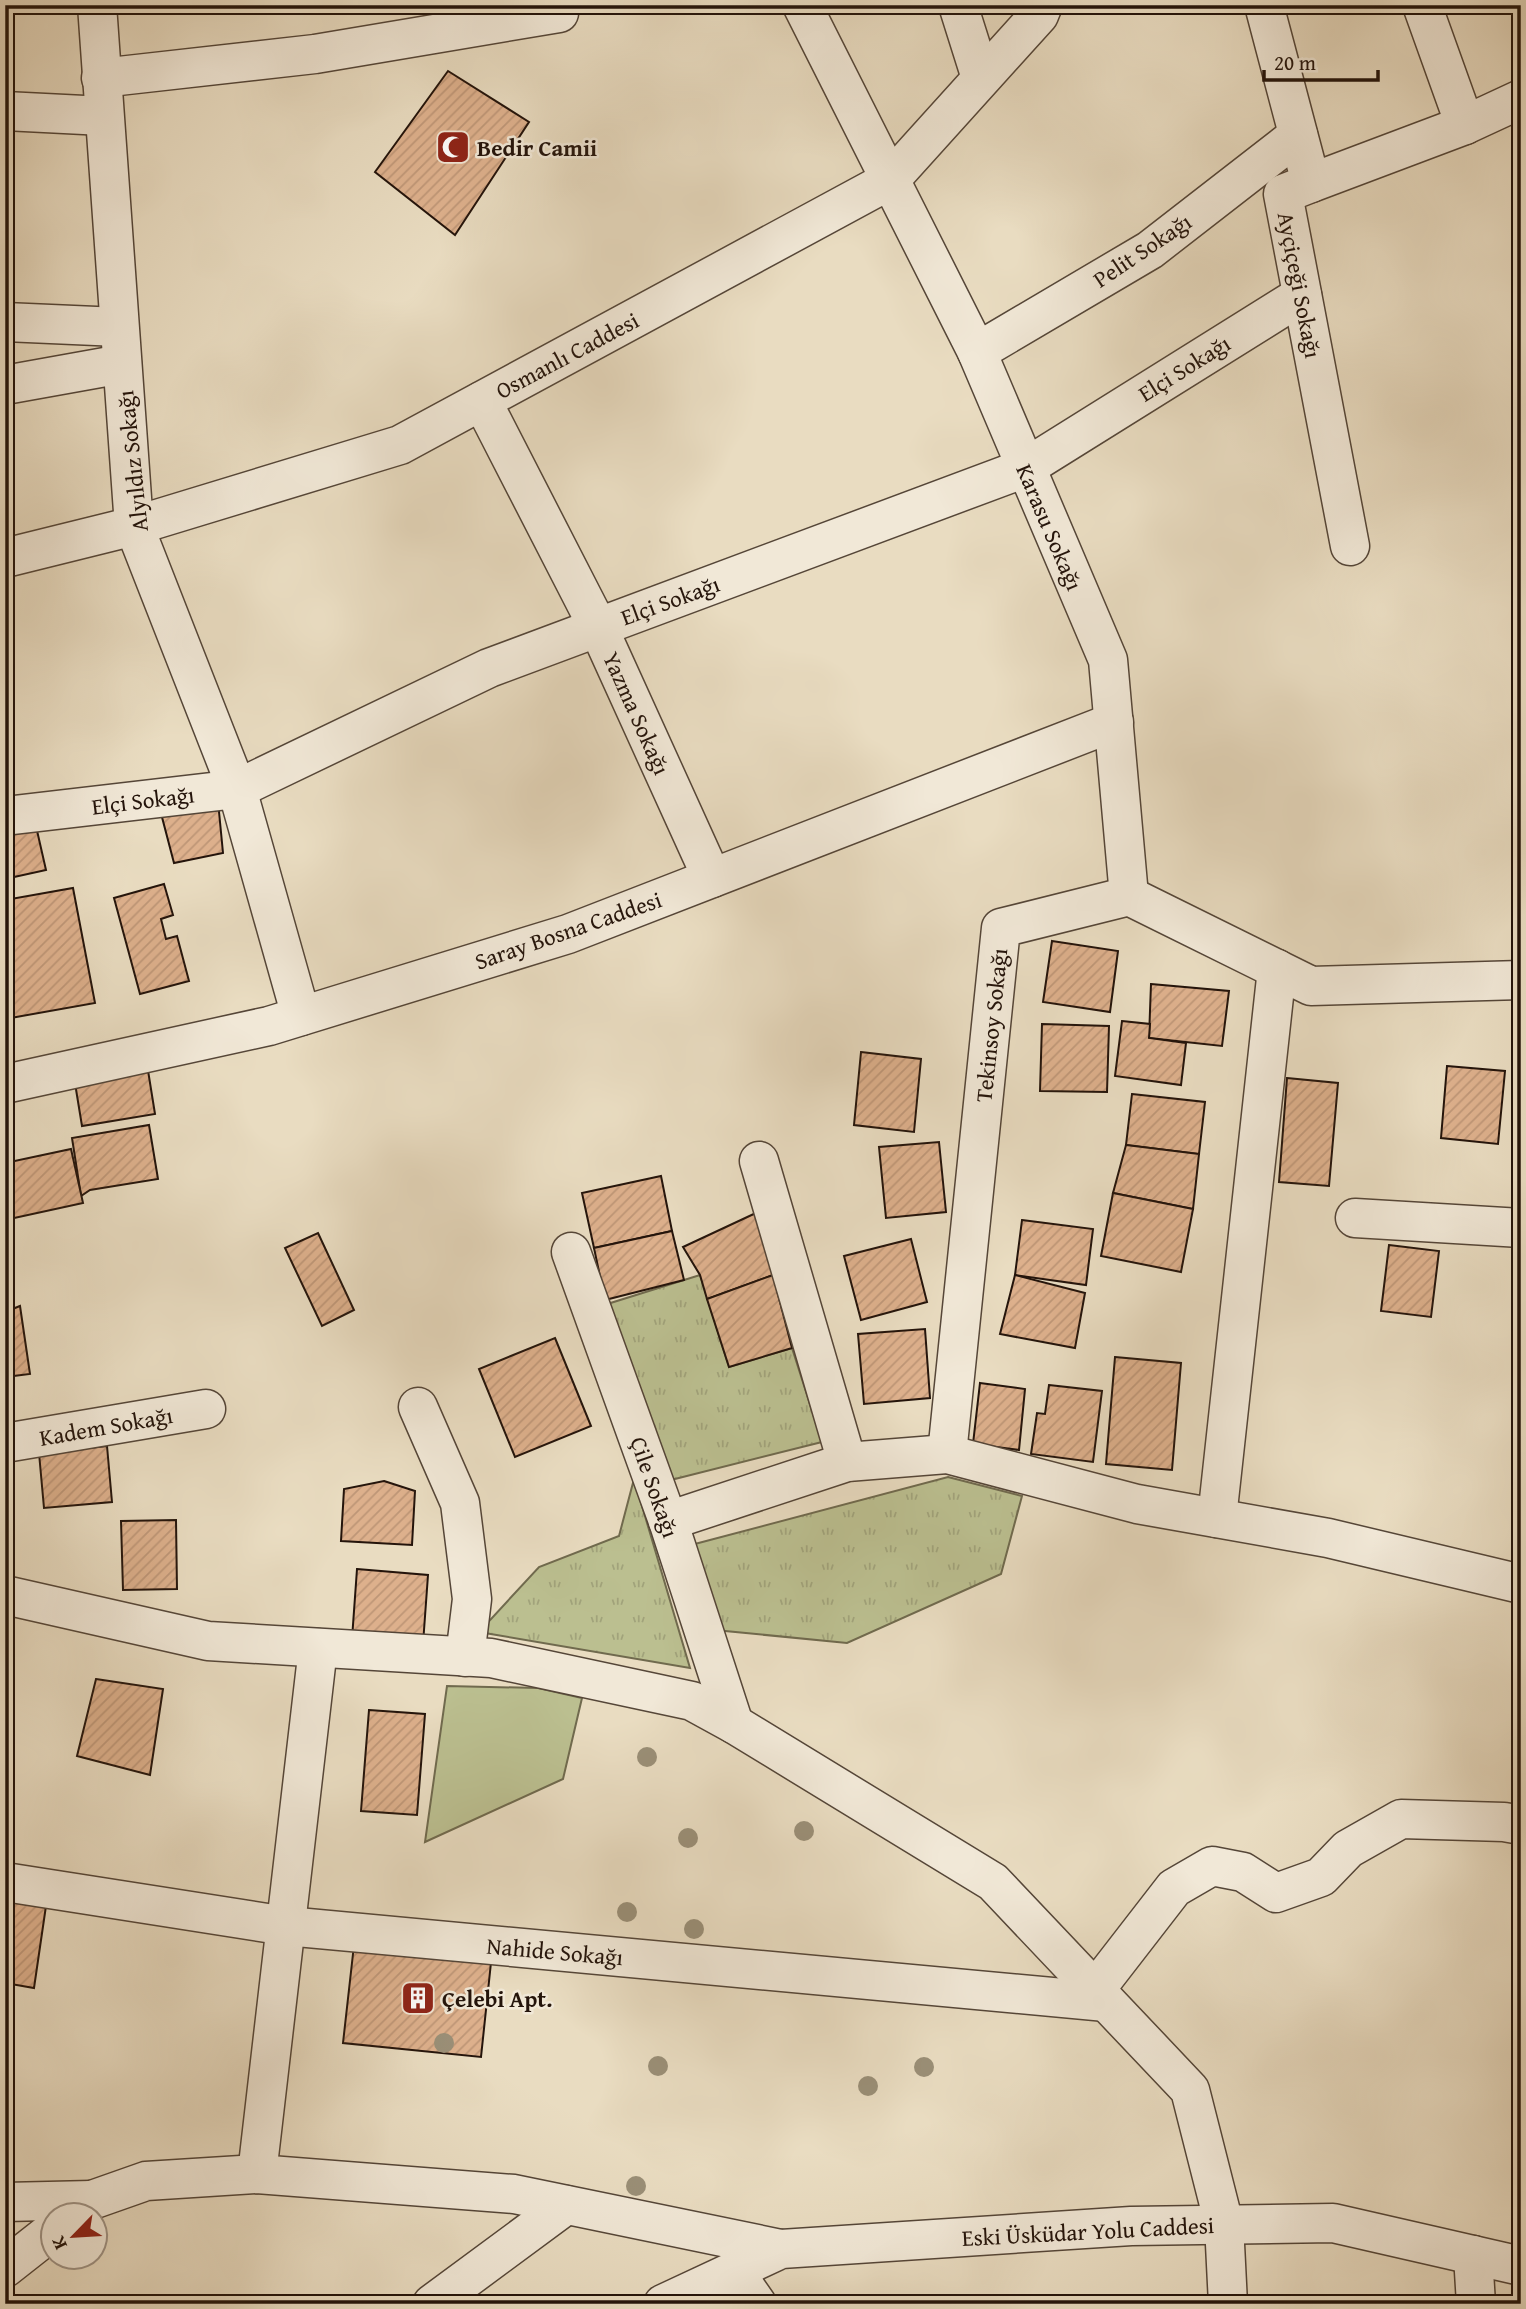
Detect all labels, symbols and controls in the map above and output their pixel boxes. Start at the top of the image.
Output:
scale bar [1264,38,1377,82]
text: 20 m [1274,47,1316,78]
mosque icon: Bedir Camii [434,128,472,166]
place label: Bedir Camii [477,131,597,164]
street label: Pelit Sokağı [1086,205,1198,295]
street label: Ayçiçeği Sokağı [1270,209,1330,361]
street label: Osmanlı Caddesi [490,303,644,407]
street label: Elçi Sokağı [1131,327,1237,409]
street label: Alyıldız Sokağı [108,389,156,533]
street label: Karasu Sokağı [1009,459,1091,595]
street label: Elçi Sokağı [616,567,724,633]
street label: Yazma Sokağı [595,646,679,780]
street label: Elçi Sokağı [90,777,196,823]
street label: Saray Bosna Caddesi [470,883,666,977]
street label: Tekinsoy Sokağı [967,946,1015,1104]
street label: Kadem Sokağı [37,1398,175,1454]
street label: Çile Sokağı [622,1432,688,1542]
street label: Nahide Sokağı [485,1929,625,1973]
building icon: Çelebi Apt. [399,1979,437,2017]
place label: Çelebi Apt. [442,1982,553,2015]
north arrow [38,2200,108,2270]
street label: Eski Üsküdar Yolu Caddesi [961,2208,1215,2254]
text: K [43,2232,74,2255]

